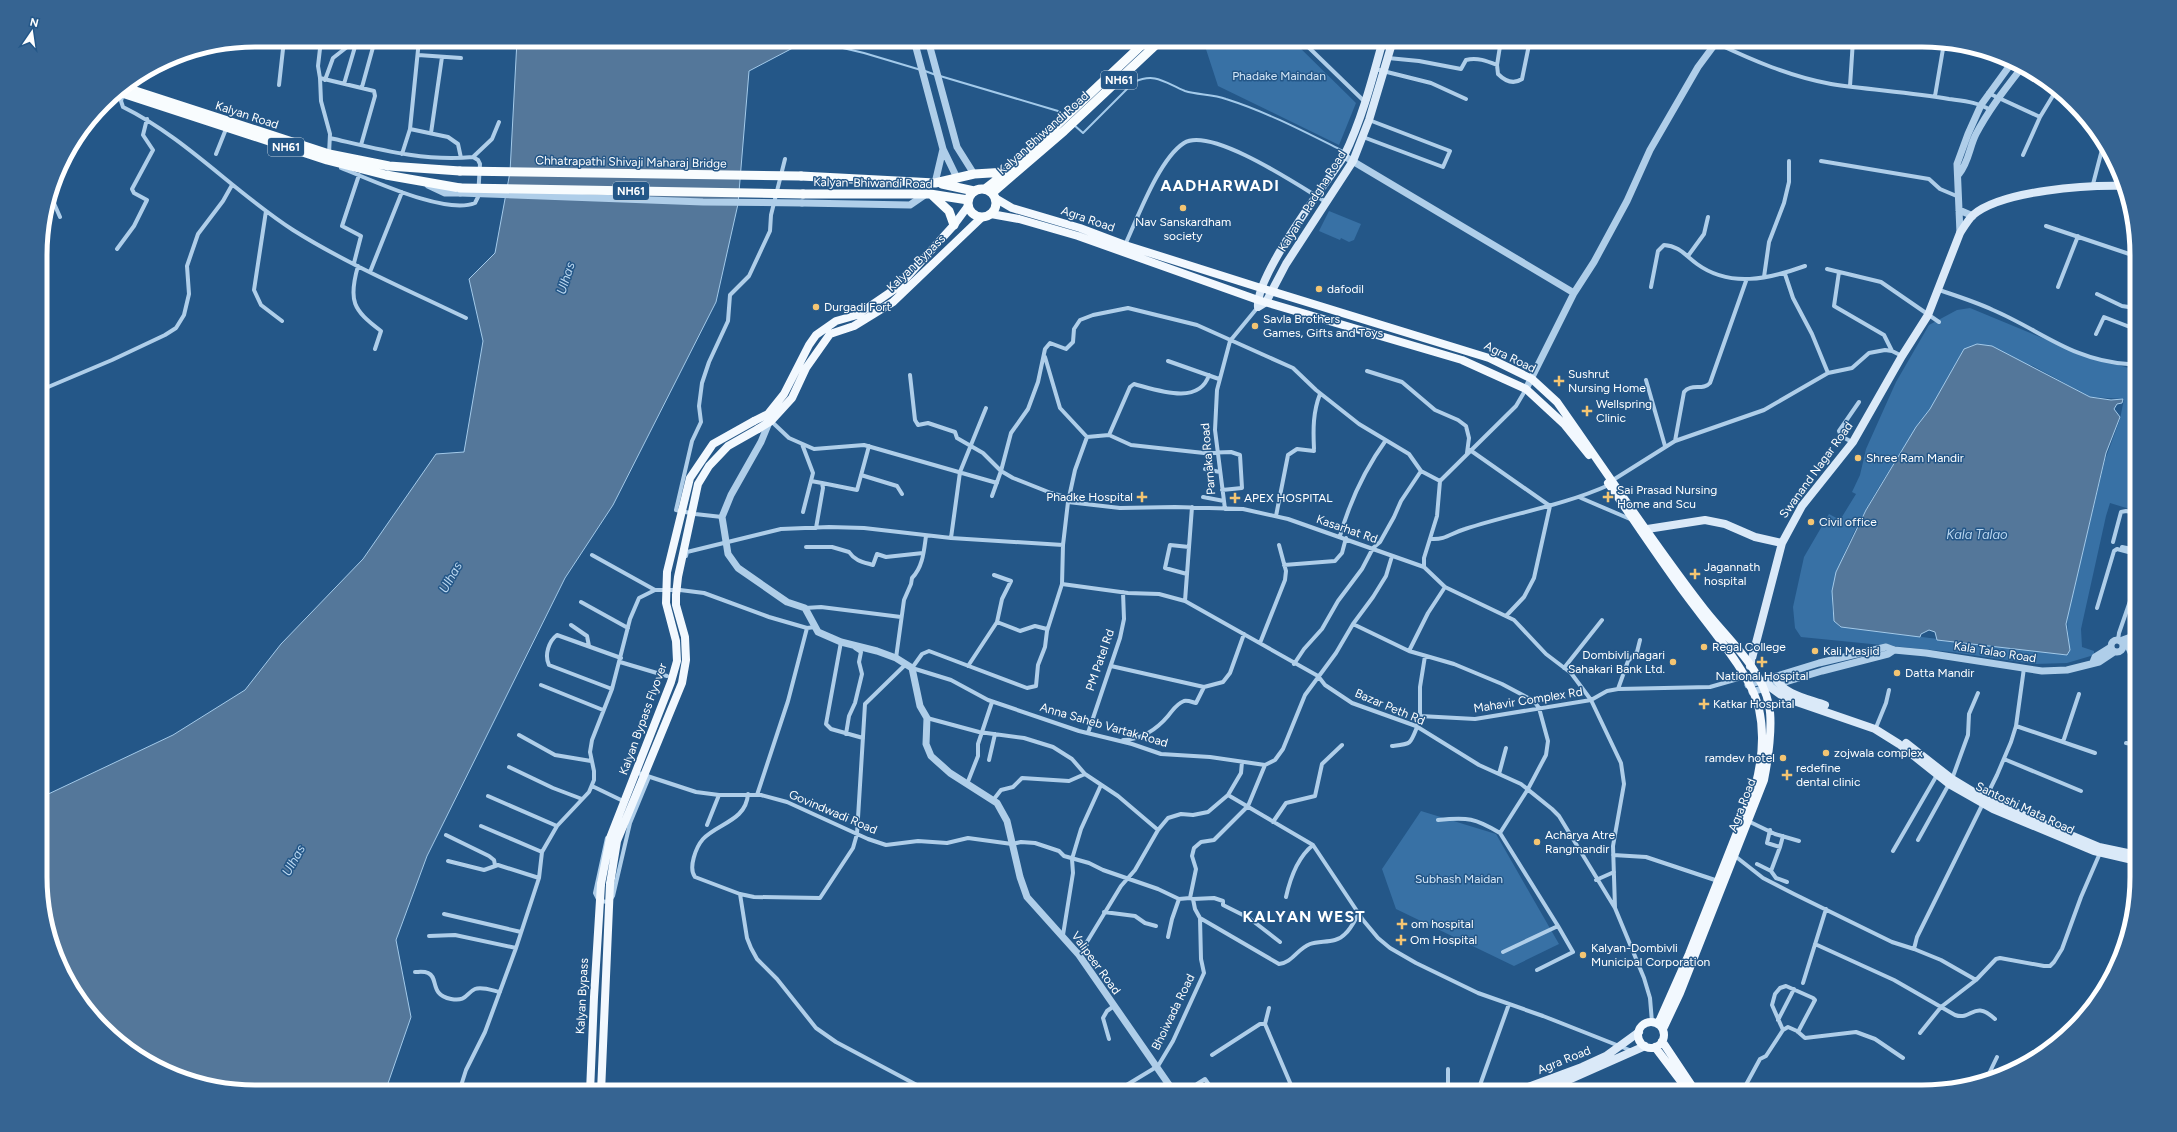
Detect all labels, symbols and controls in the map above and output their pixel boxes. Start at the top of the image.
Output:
north arrow [12,12,52,52]
text: N [29,15,40,30]
park label: Phadake Maindan [1232,69,1326,83]
road number: NH61 [1101,71,1137,89]
street label: Kalyan Bhiwandi Road [995,89,1091,177]
street label: Kalyan Road [214,98,280,132]
road number: NH61 [268,138,304,156]
street label: Kalyan - Padgha Road [1275,148,1349,254]
street label: Chhatrapathi Shivaji Maharaj Bridge [535,153,727,171]
street label: Kalyan-Bhiwandi Road [813,175,933,191]
district label: AADHARWADI [1160,176,1280,195]
road number: NH61 [613,182,649,200]
street label: Agra Road [1059,203,1117,235]
marker: Nav Sanskardham society [1178,203,1188,213]
place label: Nav Sanskardham society [1135,215,1231,243]
street label: Kalyan Bypass [884,231,948,294]
water label: Ulhas [553,260,578,296]
place label: dafodil [1327,282,1364,296]
marker: dafodil [1314,284,1324,294]
place label: Durgadi Fort [824,300,891,314]
marker: Durgadi Fort [811,302,821,312]
place label: Savla Brothers Games, Gifts and Toys [1263,312,1384,340]
marker: Savla Brothers Games, Gifts and Toys [1250,321,1260,331]
street label: Agra Road [1482,338,1538,376]
place label: Sushrut Nursing Home [1568,367,1646,395]
marker: Sushrut Nursing Home [1553,375,1565,387]
place label: Wellspring Clinic [1596,397,1652,425]
marker: Wellspring Clinic [1581,405,1593,417]
street label: Swanand Nagar Road [1776,419,1856,521]
street label: Parnaka Road [1198,422,1218,496]
place label: Shree Ram Mandir [1866,451,1964,465]
marker: Shree Ram Mandir [1853,453,1863,463]
place label: Sai Prasad Nursing Home and Scu [1617,483,1717,511]
place label: Phadke Hospital [1046,490,1133,504]
marker: Phadke Hospital [1136,491,1148,503]
place label: APEX HOSPITAL [1244,491,1333,505]
marker: Sai Prasad Nursing Home and Scu [1602,491,1614,503]
marker: APEX HOSPITAL [1229,492,1241,504]
street label: Kasarhat Rd [1314,512,1380,546]
place label: Civil office [1819,515,1877,529]
marker: Civil office [1806,517,1816,527]
water label: Kala Talao [1946,527,2008,542]
water label: Ulhas [436,559,465,595]
place label: Jagannath hospital [1704,560,1761,588]
marker: Jagannath hospital [1689,568,1701,580]
street label: PM Patel Rd [1083,627,1117,693]
street label: Kala Talao Road [1953,639,2037,665]
place label: Regal College [1712,640,1786,654]
marker: Regal College [1699,642,1709,652]
place label: Kali Masjid [1823,644,1880,658]
marker: Kali Masjid [1810,646,1820,656]
place label: Dombivli nagari Sahakari Bank Ltd. [1568,648,1665,676]
marker: National Hospital [1756,656,1768,668]
marker: Dombivli nagari Sahakari Bank Ltd. [1668,657,1678,667]
street label: Kalyan Bypass Flyover [616,661,670,777]
place label: Datta Mandir [1905,666,1974,680]
marker: Datta Mandir [1892,668,1902,678]
place label: National Hospital [1716,669,1808,683]
street label: Mahavir Complex Rd [1472,684,1584,716]
street label: Bazar Peth Rd [1353,686,1427,728]
place label: Katkar Hospital [1713,697,1794,711]
marker: Katkar Hospital [1698,698,1710,710]
street label: Anna Saheb Vartak Road [1038,700,1170,750]
place label: zojwala complex [1834,746,1923,760]
marker: zojwala complex [1821,748,1831,758]
place label: ramdev hotel [1705,751,1775,765]
marker: ramdev hotel [1778,753,1788,763]
place label: redefine dental clinic [1796,761,1861,789]
marker: redefine dental clinic [1781,769,1793,781]
street label: Agra Road [1725,776,1759,834]
street label: Santoshi Mata Road [1973,779,2077,837]
street label: Govindwadi Road [787,787,879,837]
place label: Acharya Atre Rangmandir [1545,828,1615,856]
marker: Acharya Atre Rangmandir [1532,837,1542,847]
water label: Ulhas [279,842,308,878]
park label: Subhash Maidan [1415,872,1503,886]
district label: KALYAN WEST [1242,907,1366,926]
place label: om hospital [1411,917,1474,931]
marker: om hospital [1396,918,1408,930]
street label: Valipeer Road [1069,929,1123,997]
place label: Om Hospital [1410,933,1477,947]
marker: Om Hospital [1395,934,1407,946]
place label: Kalyan-Dombivli Municipal Corporation [1591,941,1711,969]
marker: Kalyan-Dombivli Municipal Corporation [1578,950,1588,960]
street label: Kalyan Bypass [573,957,591,1034]
street label: Bhoiwada Road [1149,972,1197,1052]
street label: Agra Road [1535,1043,1593,1077]

